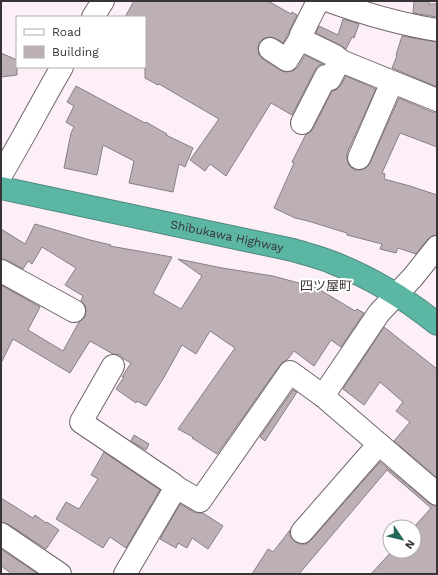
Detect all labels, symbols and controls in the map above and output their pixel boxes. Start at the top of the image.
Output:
legend [16,16,146,68]
text: Road [52,25,81,39]
text: Building [52,45,99,59]
street label: Shibukawa Highway [169,217,286,255]
district label: 四ツ屋町 [300,278,352,293]
north arrow [382,519,422,559]
text: N [402,537,417,552]

